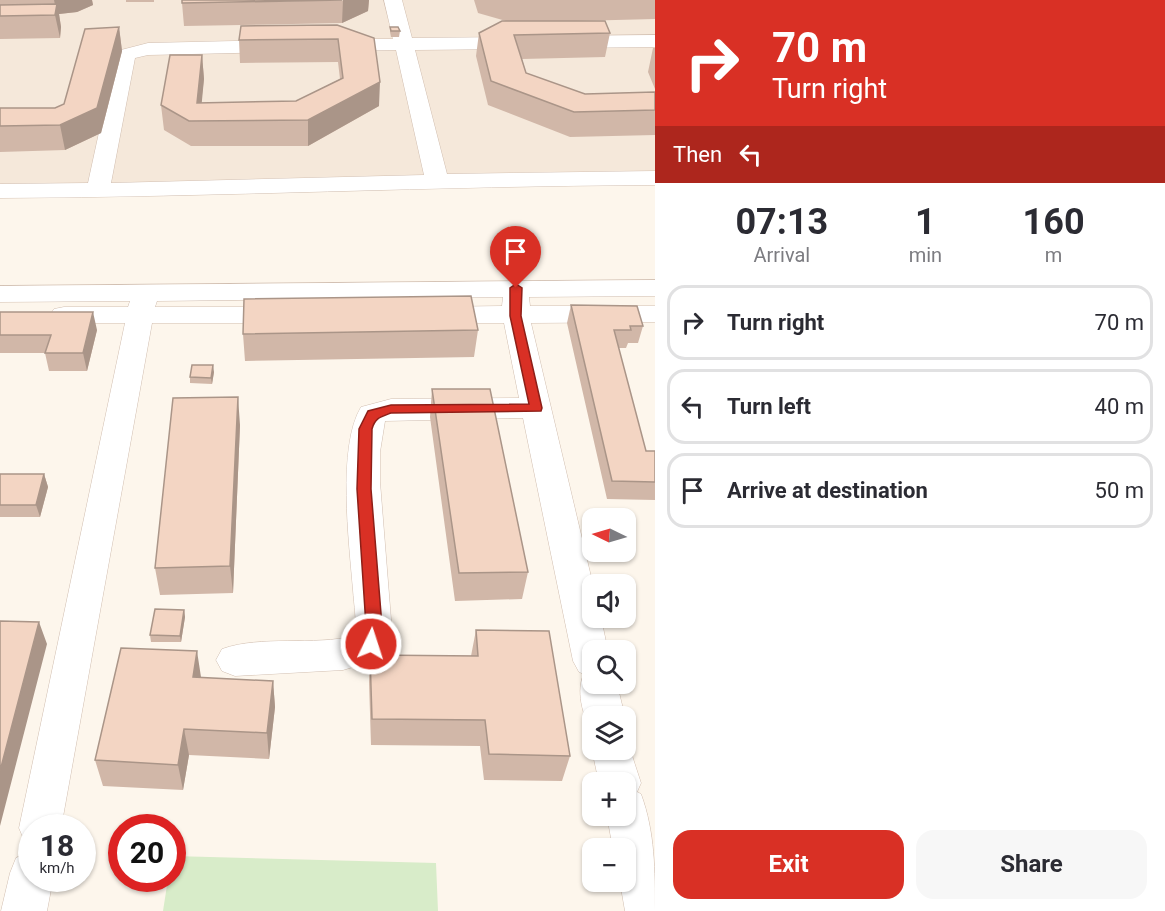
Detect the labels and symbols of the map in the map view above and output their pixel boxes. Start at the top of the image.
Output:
pin [490,226,541,288]
north arrow [582,508,636,562]
position arrow [339,612,403,676]
speed limit sign: 20 [108,814,186,892]

